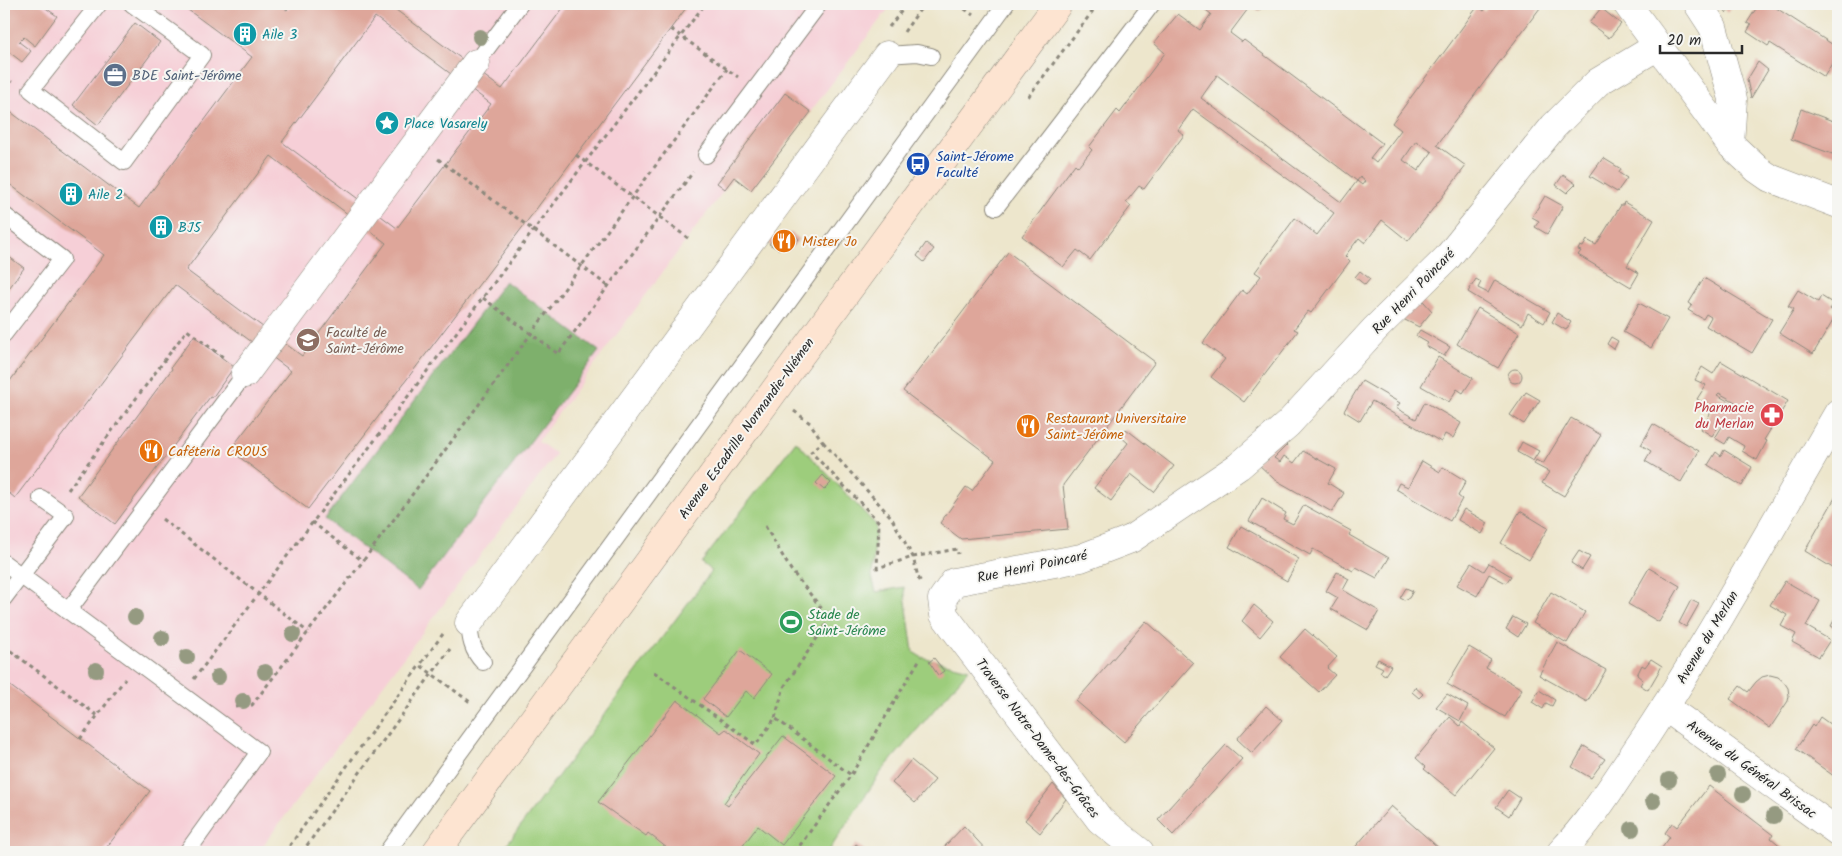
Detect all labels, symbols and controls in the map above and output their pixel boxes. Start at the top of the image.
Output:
building icon: Aile 3 [232,21,258,47]
scale bar [1660,22,1742,54]
place label: Aile 3 [262,24,297,46]
text: 20 m [1667,29,1701,53]
office icon: BDE Saint-Jérôme [102,62,128,88]
place label: BDE Saint-Jérôme [132,65,242,87]
place icon: Place Vasarely [374,110,400,136]
place label: Place Vasarely [404,113,488,135]
place label: Saint-Jérome Faculté [936,146,1014,184]
bus stop icon: Saint-Jérome Faculté [905,151,931,177]
building icon: Aile 2 [58,181,84,207]
place label: Aile 2 [88,184,123,206]
building icon: BJ5 [148,214,174,240]
place label: BJ5 [178,217,202,239]
restaurant icon: Mister Jo [771,228,797,254]
place label: Mister Jo [802,231,857,253]
street label: Rue Henri Poincaré [1367,243,1461,340]
place label: Faculté de Saint-Jérôme [326,322,404,360]
school or university icon: Faculté de Saint-Jérôme [295,327,321,353]
street label: Avenue Escadrille Normandie-Niémen [673,333,820,524]
place label: Pharmacie du Merlan [1694,397,1755,435]
pharmacy icon: Pharmacie du Merlan [1759,402,1785,428]
place label: Restaurant Universitaire Saint-Jérôme [1046,408,1187,446]
restaurant icon: Restaurant Universitaire Saint-Jérôme [1015,413,1041,439]
restaurant icon: Caféteria CROUS [138,438,164,464]
place label: Caféteria CROUS [168,441,268,463]
street label: Rue Henri Poincaré [975,544,1090,589]
street label: Avenue du Merlan [1671,587,1744,688]
place label: Stade de Saint-Jérôme [808,604,886,642]
sports icon: Stade de Saint-Jérôme [778,609,804,635]
street label: Traverse Notre-Dame-des-Grâces [970,654,1105,823]
street label: Avenue du Général Brissac [1682,715,1821,825]

